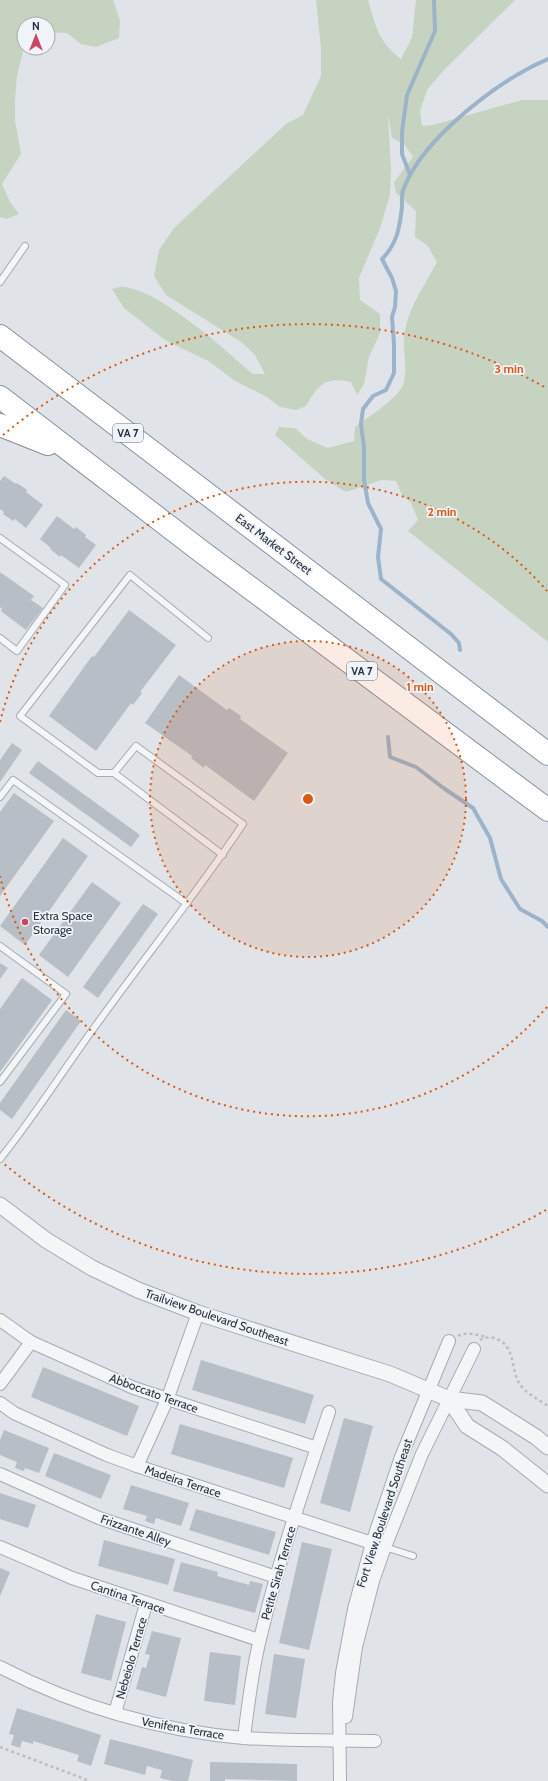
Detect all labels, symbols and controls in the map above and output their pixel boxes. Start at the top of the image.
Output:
north arrow [16,16,56,56]
text: N [32,19,40,33]
text: 3 min [494,361,524,376]
road number: VA 7 [113,424,143,442]
text: 2 min [428,504,456,519]
street label: East Market Street [233,510,315,578]
road number: VA 7 [347,662,377,680]
text: 1 min [406,679,434,694]
centre of rings [301,792,315,806]
place label: Extra Space Storage [33,908,92,937]
marker: Extra Space Storage [20,917,30,927]
street label: Trailview Boulevard Southeast [143,1285,291,1349]
street label: Abboccato Terrace [108,1370,200,1416]
street label: Fort View Boulevard Southeast [353,1437,415,1589]
street label: Madeira Terrace [143,1462,223,1500]
street label: Frizzante Alley [99,1511,173,1549]
street label: Petite Sirah Terrace [257,1524,299,1622]
street label: Cantina Terrace [89,1577,167,1617]
street label: Nebeiolo Terrace [112,1615,150,1701]
street label: Venifena Terrace [141,1713,225,1743]

